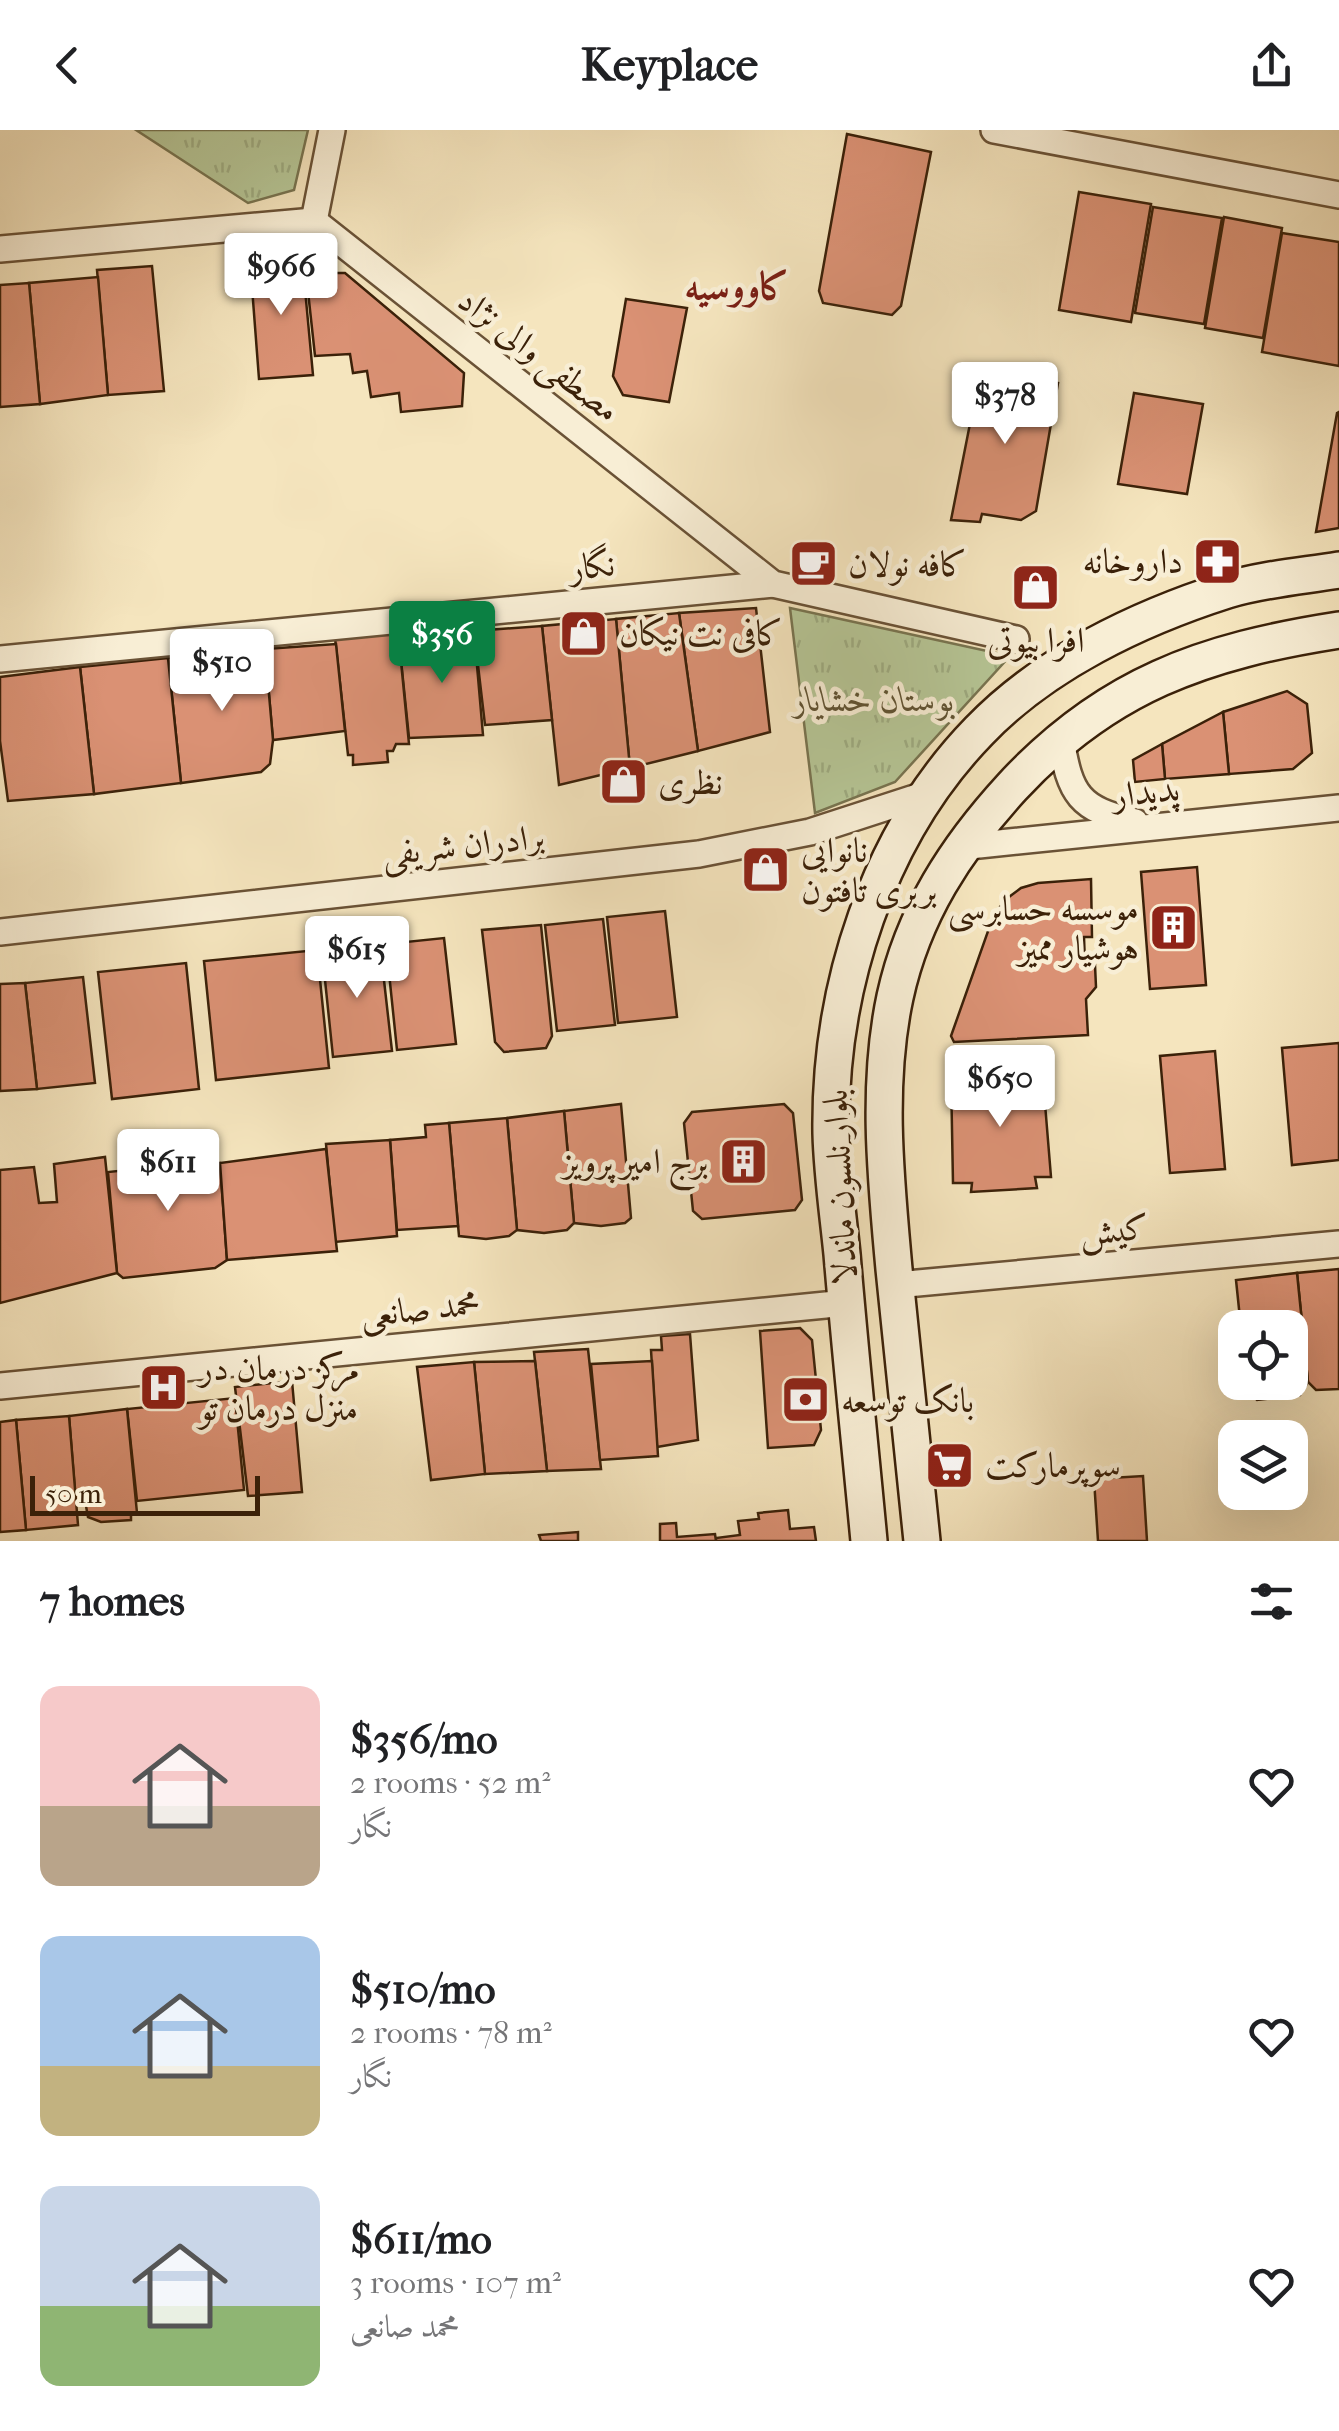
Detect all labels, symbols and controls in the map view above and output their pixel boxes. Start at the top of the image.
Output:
icon: back [40,38,95,93]
icon: share [1244,38,1299,93]
text: Keyplace [581,39,758,92]
pin: $966 [222,233,340,318]
text: $966 [246,247,316,284]
district label: کاووسیه [684,264,790,309]
street label: مصطفی والی نژاد [447,279,628,435]
pin: $378 [946,362,1064,447]
text: $378 [974,376,1036,413]
pharmacy icon: داروخانه [1192,535,1244,587]
cafe icon: کافه نولان [787,538,839,590]
street label: نگار [564,541,617,589]
place label: داروخانه [1083,541,1183,582]
place label: کافه نولان [848,544,967,586]
shop icon: افرا بيوتى [1010,562,1062,614]
pin: $356 [383,601,501,686]
shop icon: کافی نت نیکان [558,607,610,659]
place label: کافی نت نیکان [619,613,783,654]
text: $356 [411,615,473,652]
place label: افرا بيوتى [987,620,1085,662]
pin: $510 [163,629,281,714]
text: $510 [192,643,252,680]
park label: بوستان خشایار [791,679,955,721]
shop icon: نظری [597,756,649,808]
place label: نظری [658,762,723,804]
street label: پدیدار [1107,768,1182,819]
street label: برادران شریفی [380,816,547,879]
place label: نانوایی بربری تافتون [801,830,937,912]
shop icon: نانوایی بربری تافتون [740,844,792,896]
place label: موسسه حسابرسی هوشیار ممیز [948,888,1139,970]
building icon: موسسه حسابرسی هوشیار ممیز [1148,902,1200,954]
pin: $615 [298,916,416,1001]
text: $615 [327,930,387,967]
pin: $650 [941,1045,1059,1130]
text: $650 [967,1059,1033,1096]
street label: بلوار نلسون ماندلا [814,1088,867,1286]
pin: $611 [109,1129,227,1214]
building icon: برج امیر پرویز [717,1135,769,1187]
place label: برج امیر پرویز [560,1141,708,1192]
text: $611 [139,1143,197,1180]
street label: کیش [1078,1207,1151,1256]
street label: محمد صانعی [358,1282,482,1339]
map controls [1218,1310,1308,1510]
button: locate [1218,1310,1308,1400]
place label: مرکز درمان در منزل درمان تو [196,1348,360,1430]
hospital icon: مرکز درمان در منزل درمان تو [138,1362,190,1414]
bank icon: بانک توسعه [780,1374,832,1426]
place label: بانک توسعه [841,1380,974,1422]
button: layers [1218,1420,1308,1510]
supermarket icon: سوپرمارکت [924,1439,976,1491]
place label: سوپرمارکت [985,1445,1121,1488]
scale bar [30,1471,260,1516]
text: 50 m [45,1477,102,1510]
icon: filters [1244,1574,1299,1629]
text: 7 homes [40,1577,185,1626]
text: $356/mo [350,1715,498,1764]
icon: home [120,1726,240,1846]
icon: heart [1244,1759,1299,1814]
text: 2 rooms · 52 m² [350,1764,550,1801]
text: نگار [350,1808,392,1845]
text: $510/mo [350,1965,495,2014]
icon: home [120,1976,240,2096]
icon: heart [1244,2009,1299,2064]
text: 2 rooms · 78 m² [350,2014,552,2051]
text: نگار [350,2058,392,2095]
text: $611/mo [350,2215,492,2264]
icon: home [120,2226,240,2346]
icon: heart [1244,2259,1299,2314]
text: 3 rooms · 107 m² [350,2264,561,2301]
text: محمد صانعی [350,2308,459,2345]

